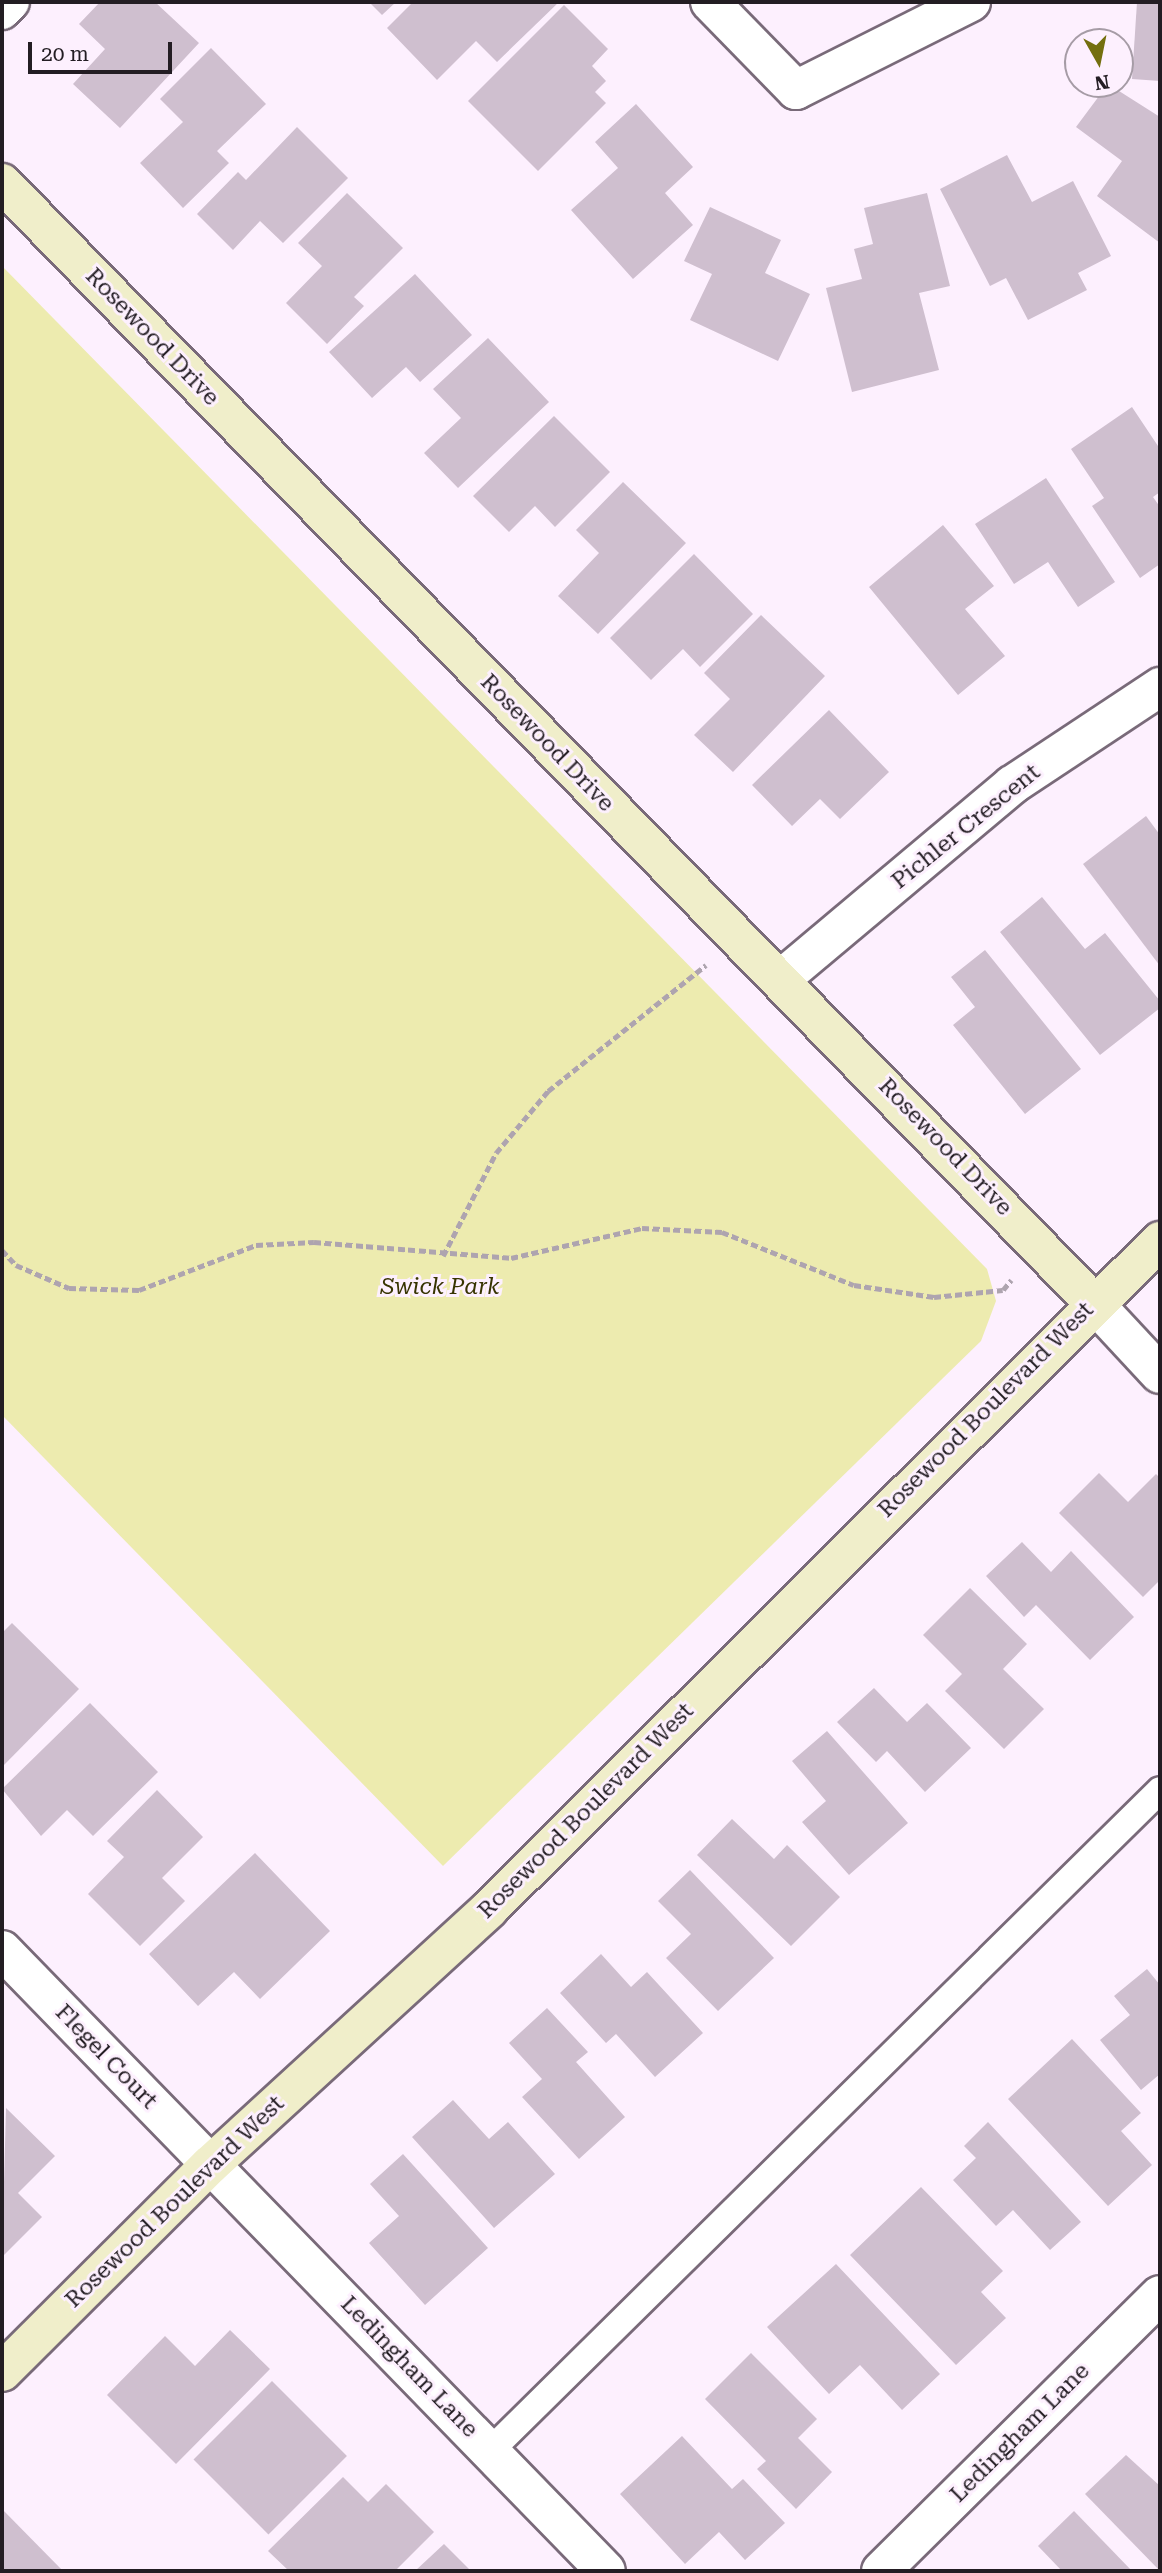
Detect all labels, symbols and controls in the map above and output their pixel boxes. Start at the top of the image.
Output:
scale bar [32,28,175,72]
north arrow [1064,28,1134,98]
text: 20 m [41,42,89,66]
text: N [1093,70,1111,95]
street label: Rosewood Drive [79,263,225,411]
street label: Rosewood Drive [474,669,620,817]
street label: Pichler Crescent [886,759,1046,895]
street label: Rosewood Drive [872,1073,1018,1221]
park label: Swick Park [380,1273,500,1301]
street label: Rosewood Boulevard West [872,1296,1100,1524]
street label: Rosewood Boulevard West [472,1697,700,1925]
street label: Flegel Court [49,1999,163,2115]
street label: Rosewood Boulevard West [60,2090,290,2314]
street label: Ledingham Lane [335,2291,483,2443]
street label: Ledingham Lane [945,2358,1095,2508]

